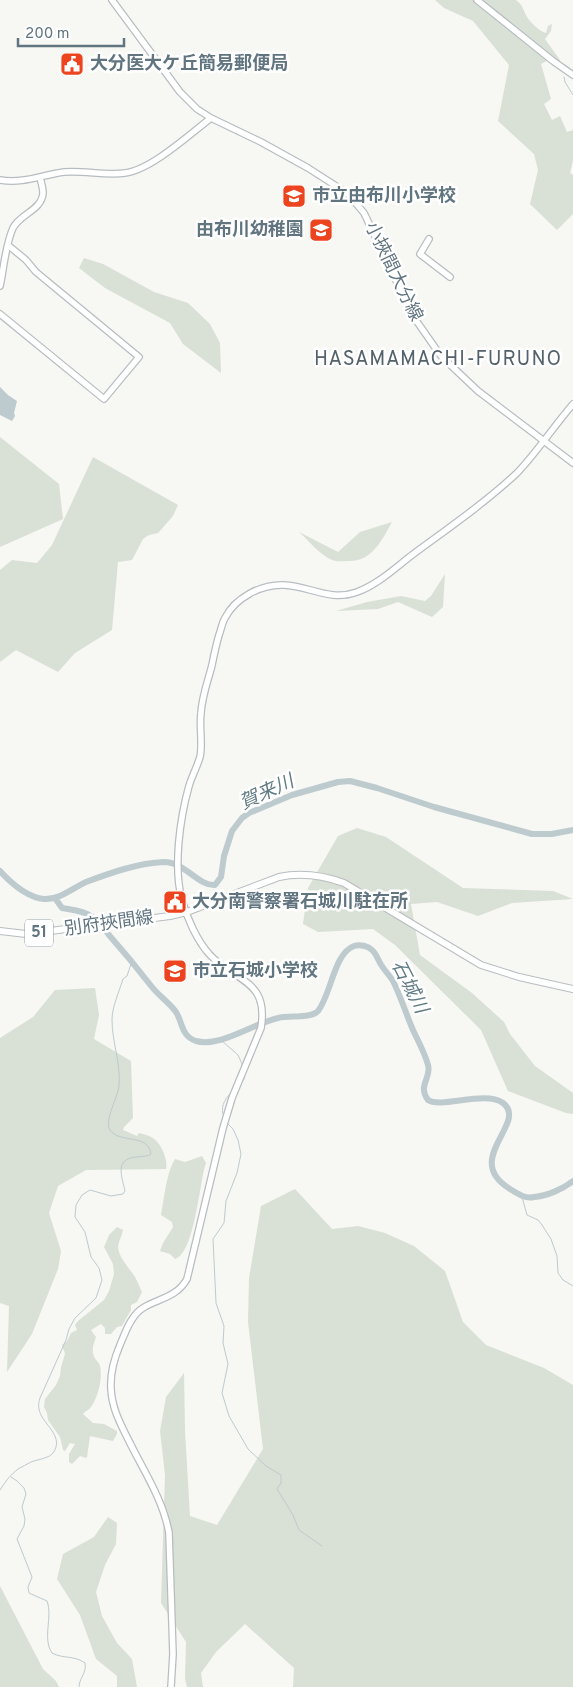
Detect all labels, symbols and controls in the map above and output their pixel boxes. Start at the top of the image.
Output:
scale bar [18,15,124,47]
text: 200 m [25,25,70,44]
public building icon: 大分医大ケ丘簡易郵便局 [59,51,85,77]
place label: 大分医大ケ丘簡易郵便局 [90,53,288,76]
school or university icon: 市立由布川小学校 [281,183,307,209]
place label: 市立由布川小学校 [312,185,456,208]
school or university icon: 由布川幼稚園 [308,217,334,243]
street label: 小挾間大分線 [359,218,427,326]
place label: 由布川幼稚園 [196,219,304,242]
district label: HASAMAMACHI-FURUNO [314,347,562,373]
water label: 賀来川 [236,769,300,816]
public building icon: 大分南警察署石城川駐在所 [162,889,188,915]
place label: 大分南警察署石城川駐在所 [192,891,408,914]
street label: 別府挾間線 [63,906,155,942]
road number: 51 [25,920,53,946]
water label: 石城川 [385,956,434,1020]
school or university icon: 市立石城小学校 [162,958,188,984]
place label: 市立石城小学校 [192,960,318,983]

